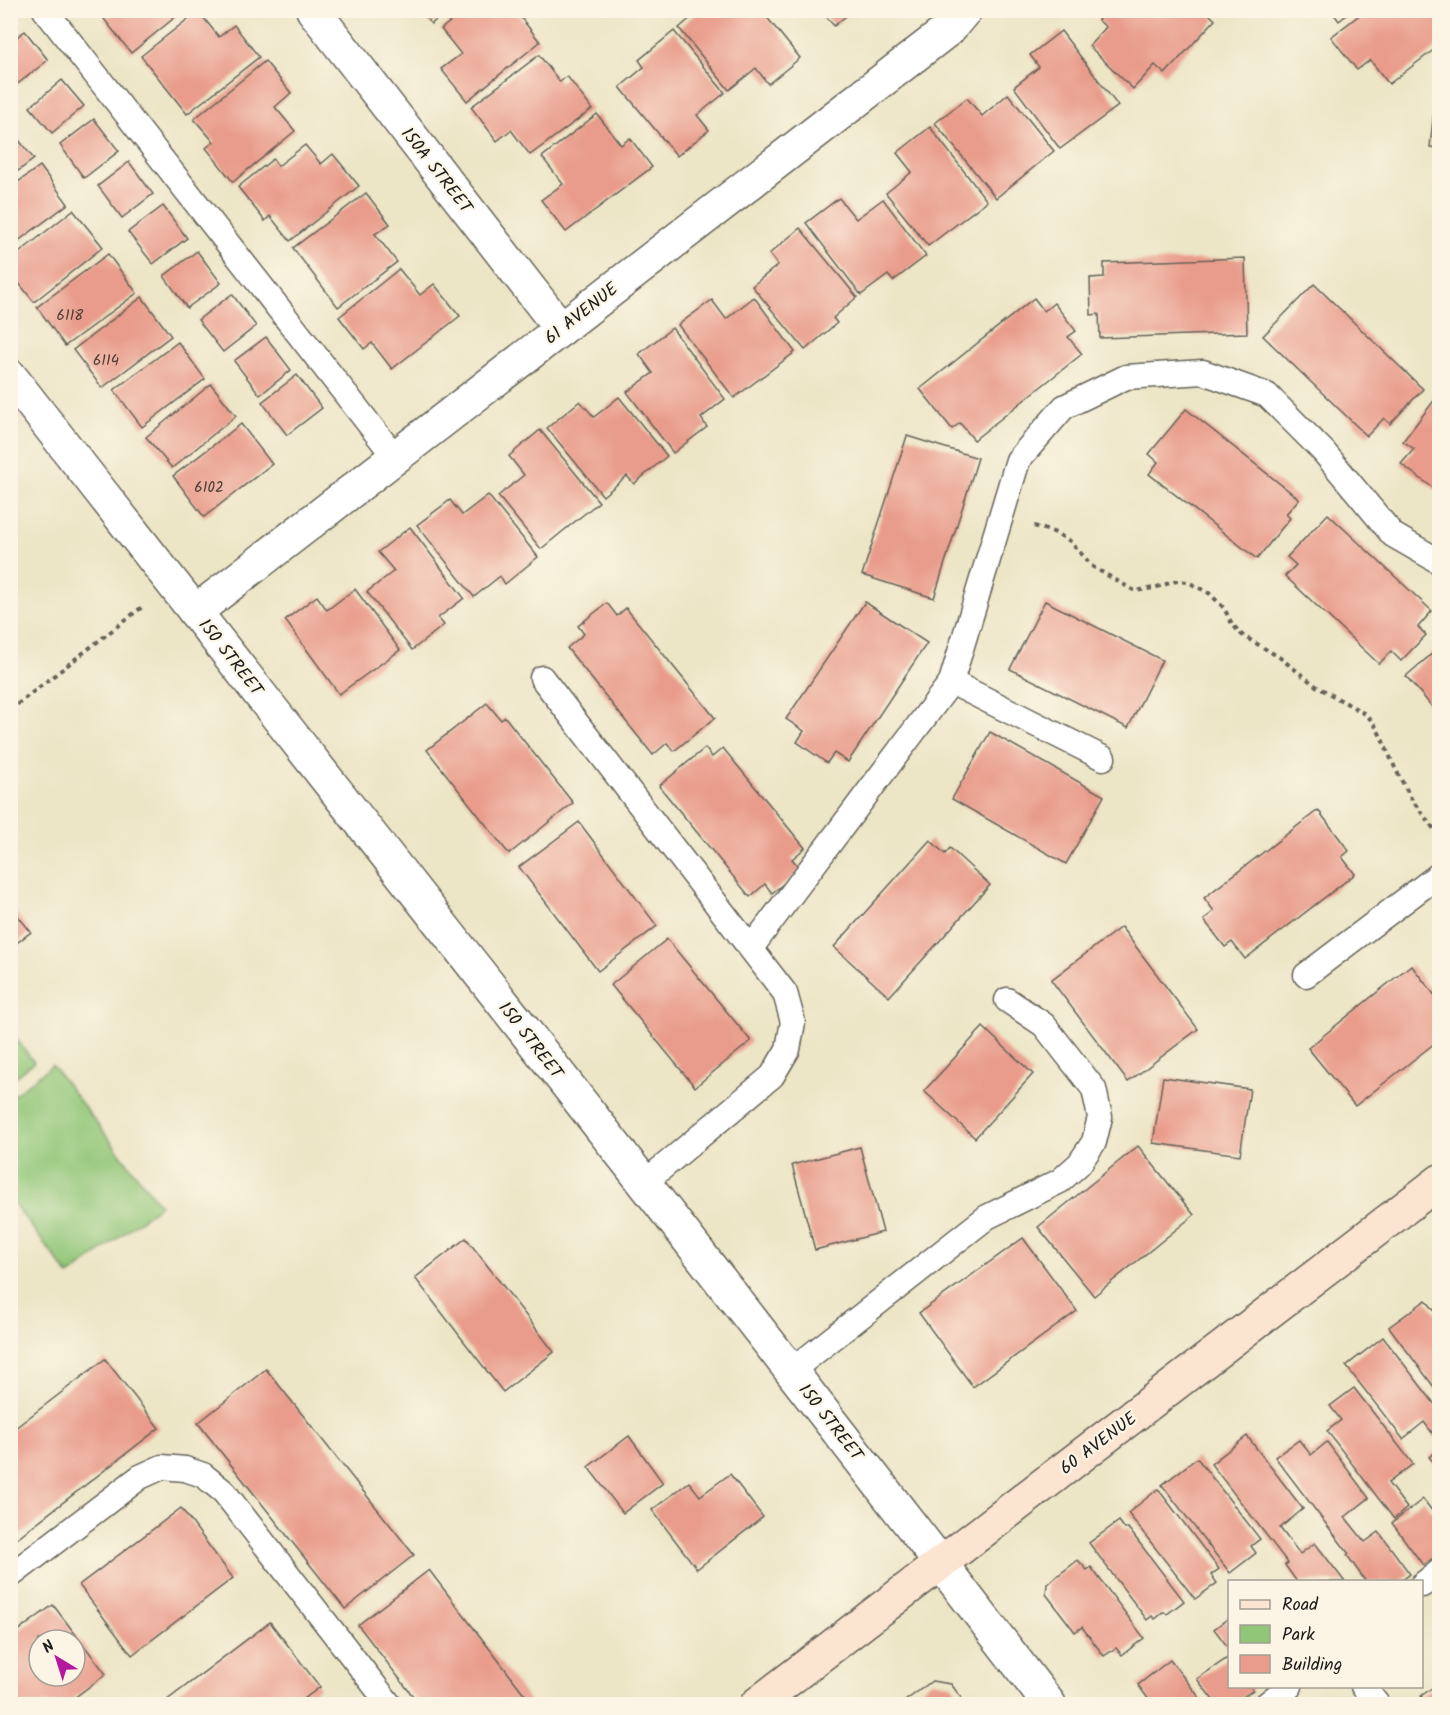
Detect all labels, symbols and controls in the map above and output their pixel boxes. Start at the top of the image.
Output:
street label: 150A STREET [393,121,480,221]
street label: 61 AVENUE [539,276,626,353]
house number: 6118 [57,304,84,328]
house number: 6114 [93,349,119,373]
house number: 6102 [194,476,224,500]
street label: 150 STREET [190,613,270,704]
street label: 150 STREET [490,996,570,1087]
street label: 150 STREET [790,1378,870,1469]
street label: 60 AVENUE [1054,1405,1144,1483]
legend [1228,1580,1423,1688]
text: Road [1282,1591,1319,1620]
text: Park [1282,1621,1315,1650]
north arrow [27,1628,87,1688]
text: N [37,1634,60,1660]
text: Building [1282,1651,1342,1680]

